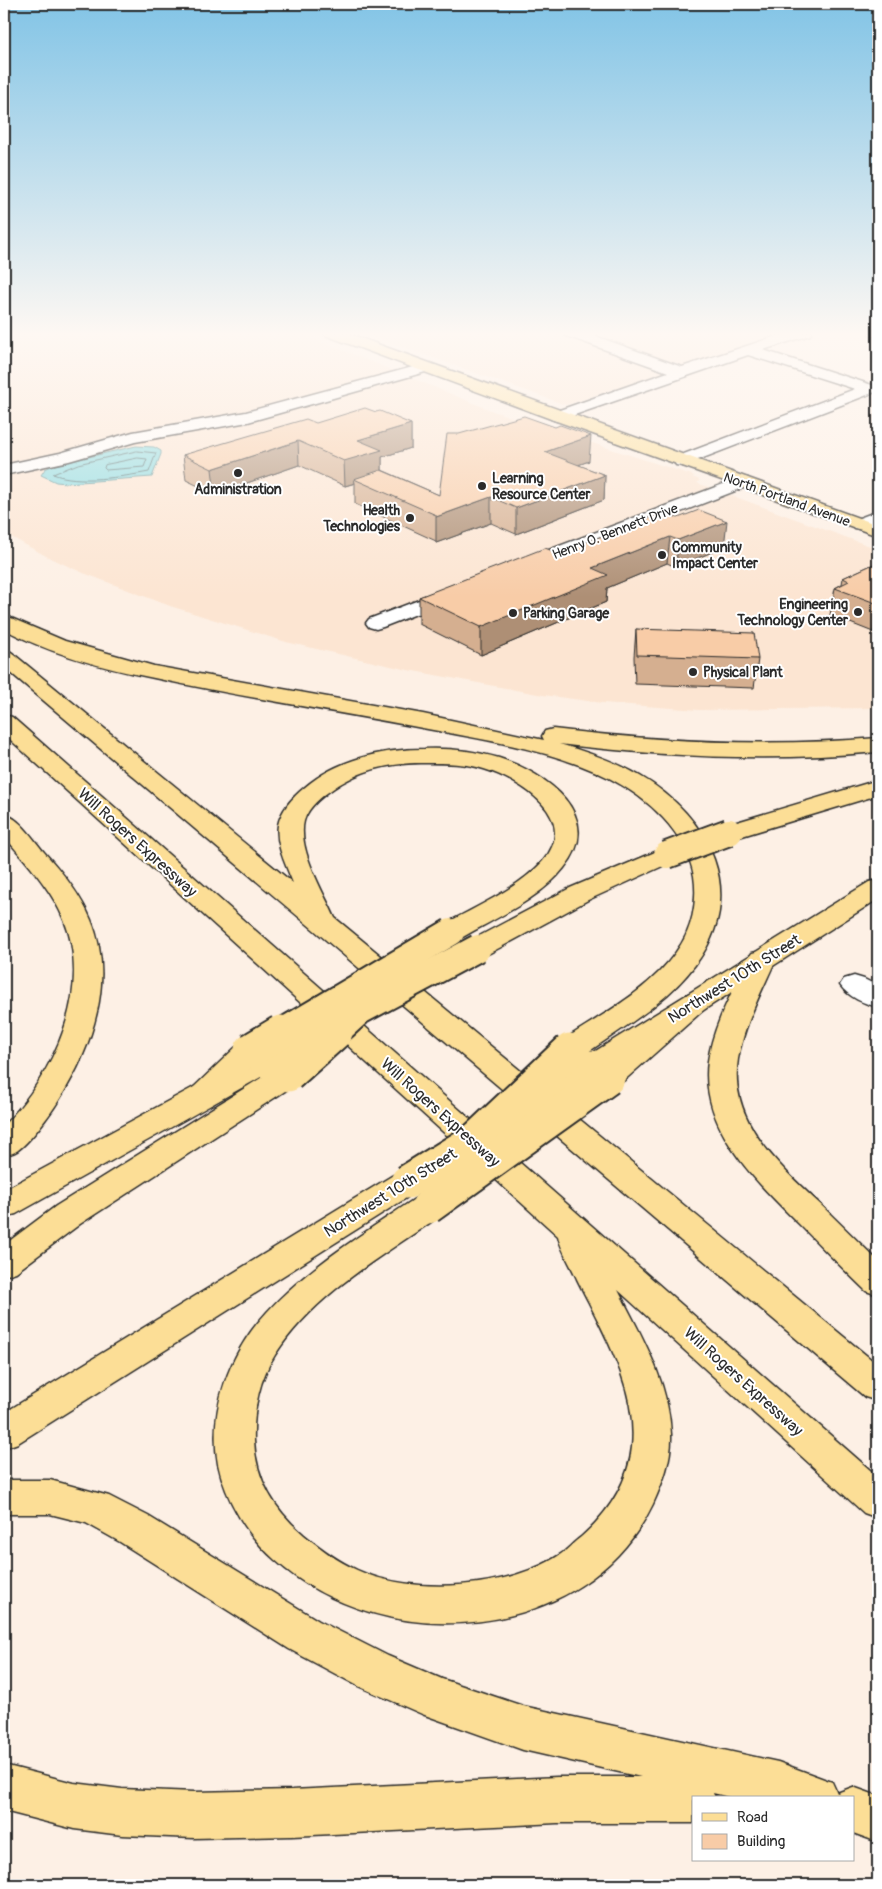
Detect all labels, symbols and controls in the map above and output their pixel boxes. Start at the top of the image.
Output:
marker: Administration [232,467,244,479]
street label: North Portland Avenue [721,469,852,530]
place label: Learning Resource Center [492,470,591,503]
marker: Learning Resource Center [476,480,488,492]
place label: Administration [194,481,282,498]
street label: Henry O. Bennett Drive [550,500,681,563]
place label: Health Technologies [322,502,401,535]
marker: Health Technologies [404,512,416,524]
place label: Community Impact Center [672,539,759,572]
marker: Community Impact Center [656,549,668,561]
place label: Engineering Technology Center [736,596,849,629]
place label: Parking Garage [523,605,610,622]
marker: Engineering Technology Center [852,606,864,618]
marker: Parking Garage [507,607,519,619]
place label: Physical Plant [703,664,783,681]
marker: Physical Plant [687,666,699,678]
street label: Will Rogers Expressway [74,784,201,902]
street label: Northwest 10th Street [664,930,805,1028]
street label: Will Rogers Expressway [377,1054,504,1172]
street label: Northwest 10th Street [320,1144,461,1242]
street label: Will Rogers Expressway [680,1323,807,1441]
legend [692,1796,854,1862]
text: Road [737,1808,768,1827]
text: Building [737,1832,785,1851]

